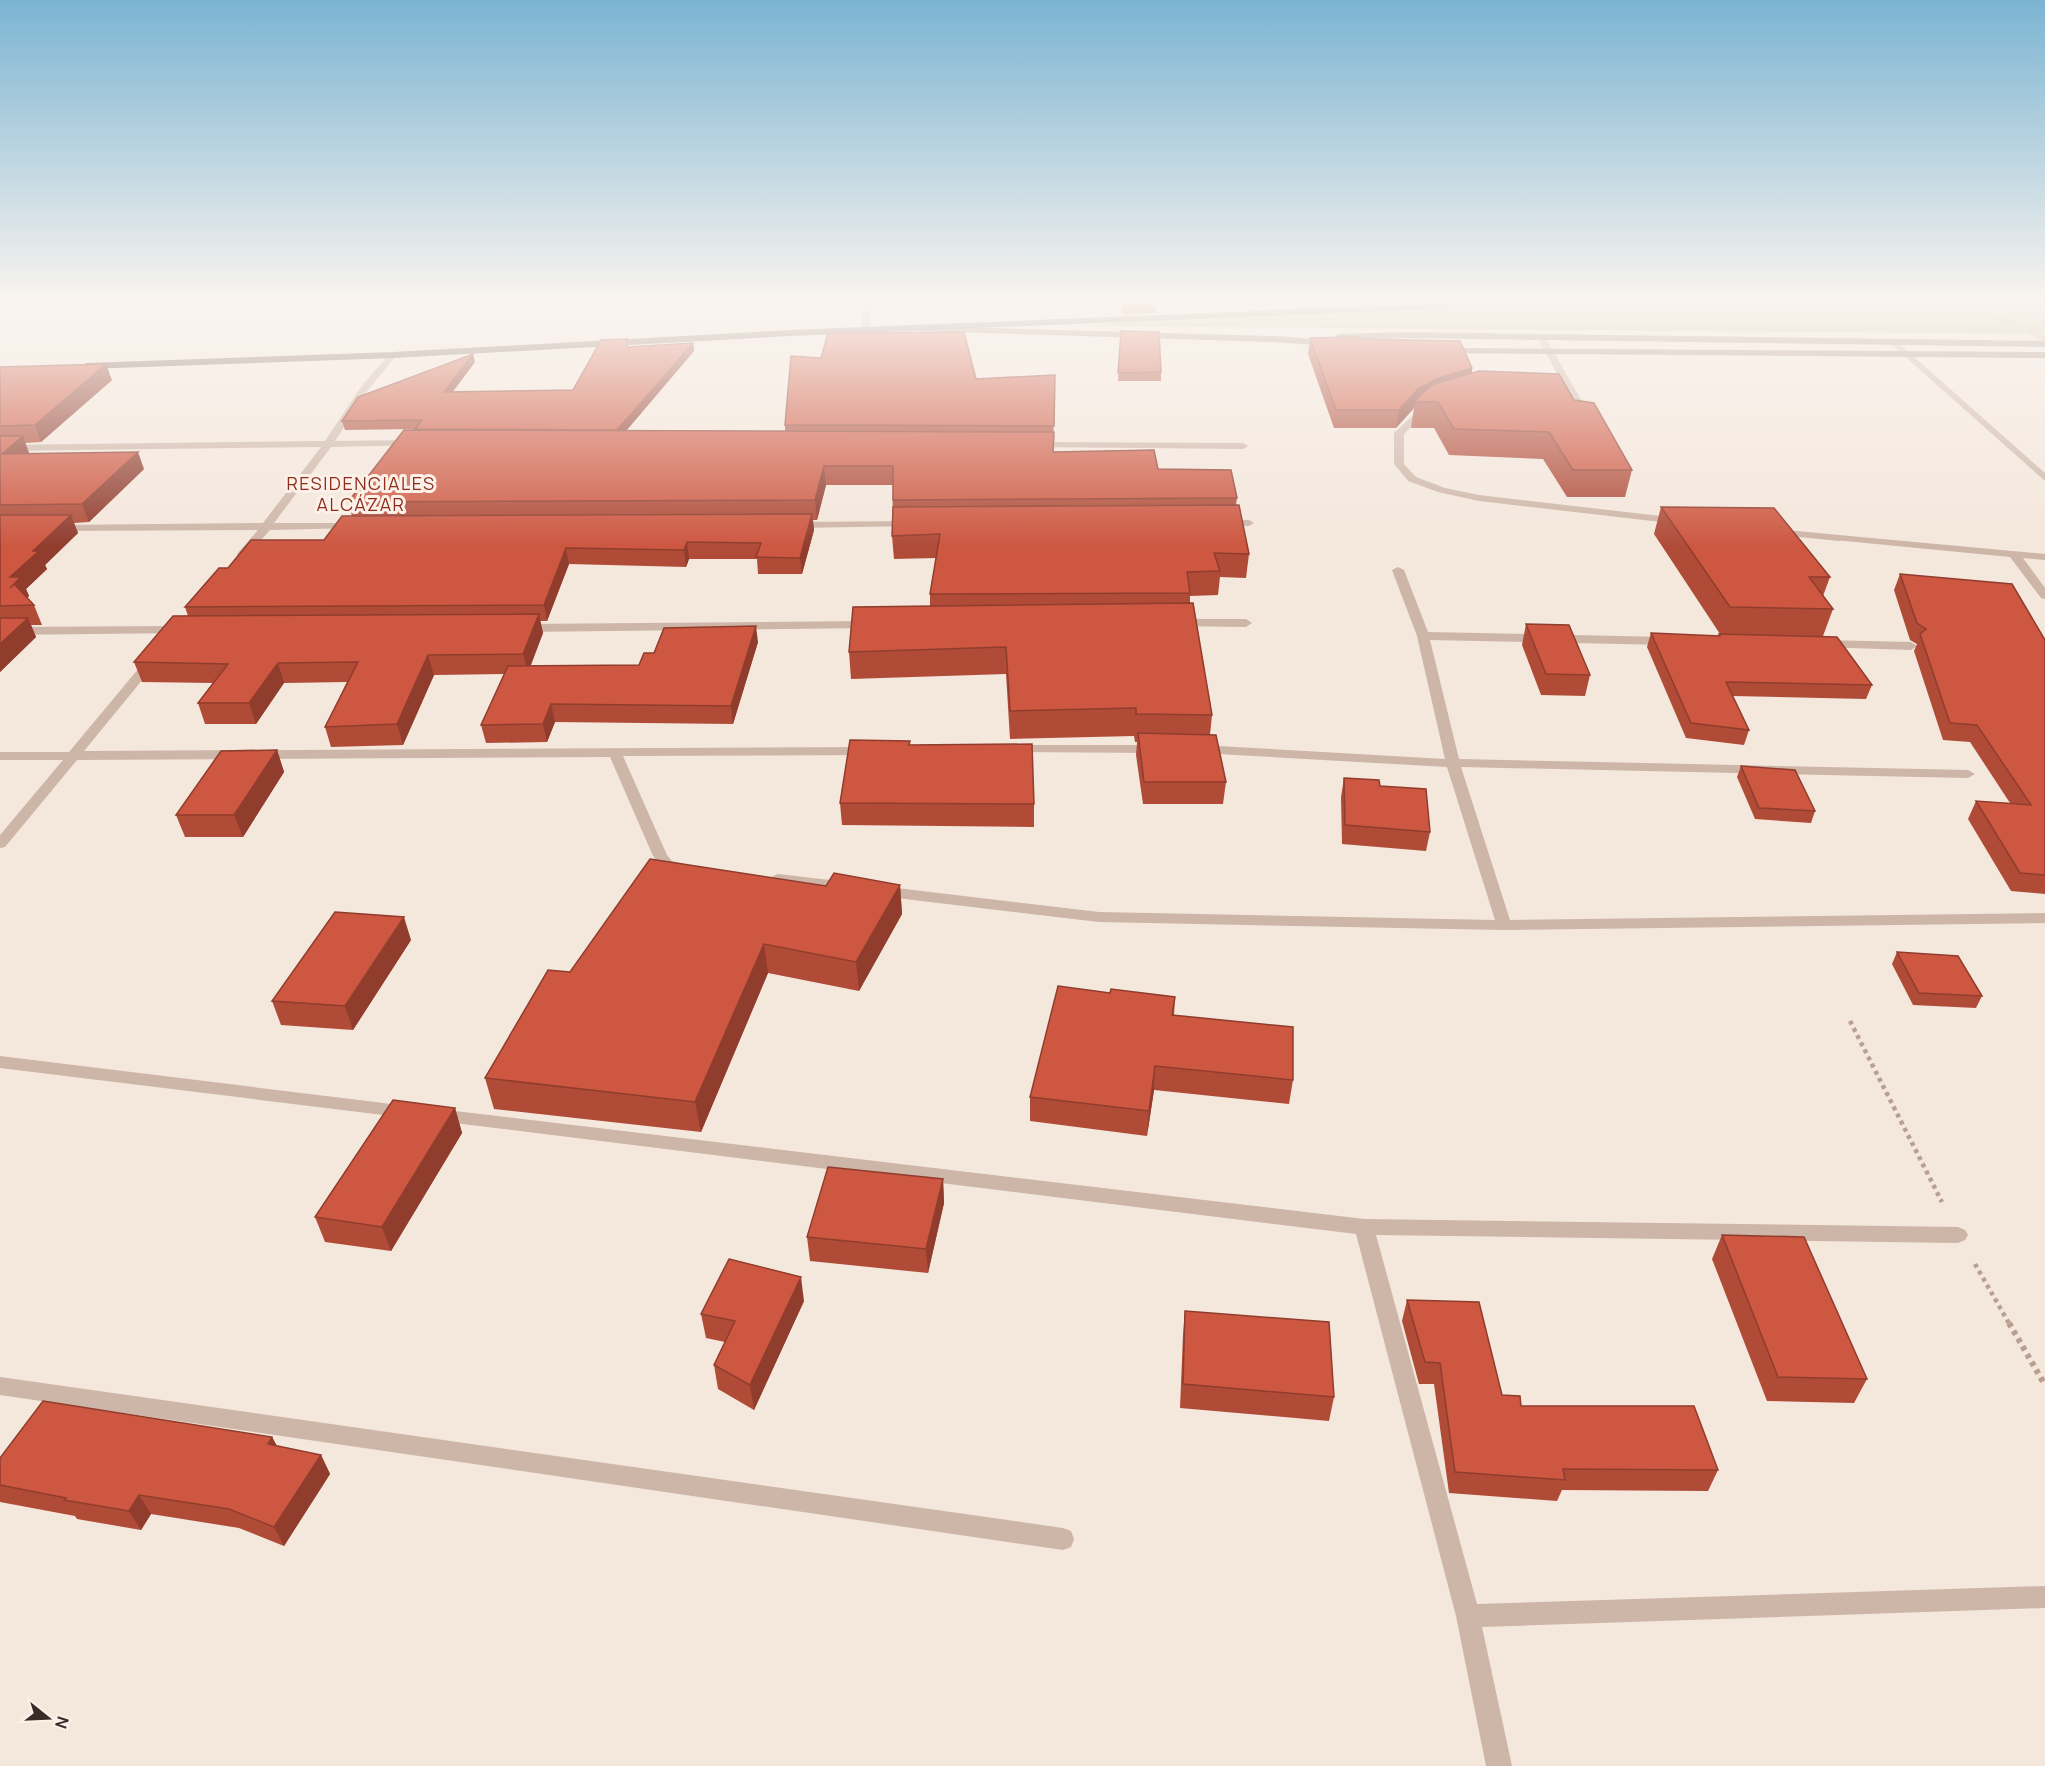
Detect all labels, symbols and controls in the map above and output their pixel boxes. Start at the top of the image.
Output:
district label: RESIDENCIALES ALCÁZAR [286,471,436,516]
north arrow [18,1688,78,1748]
text: N [50,1714,75,1732]

